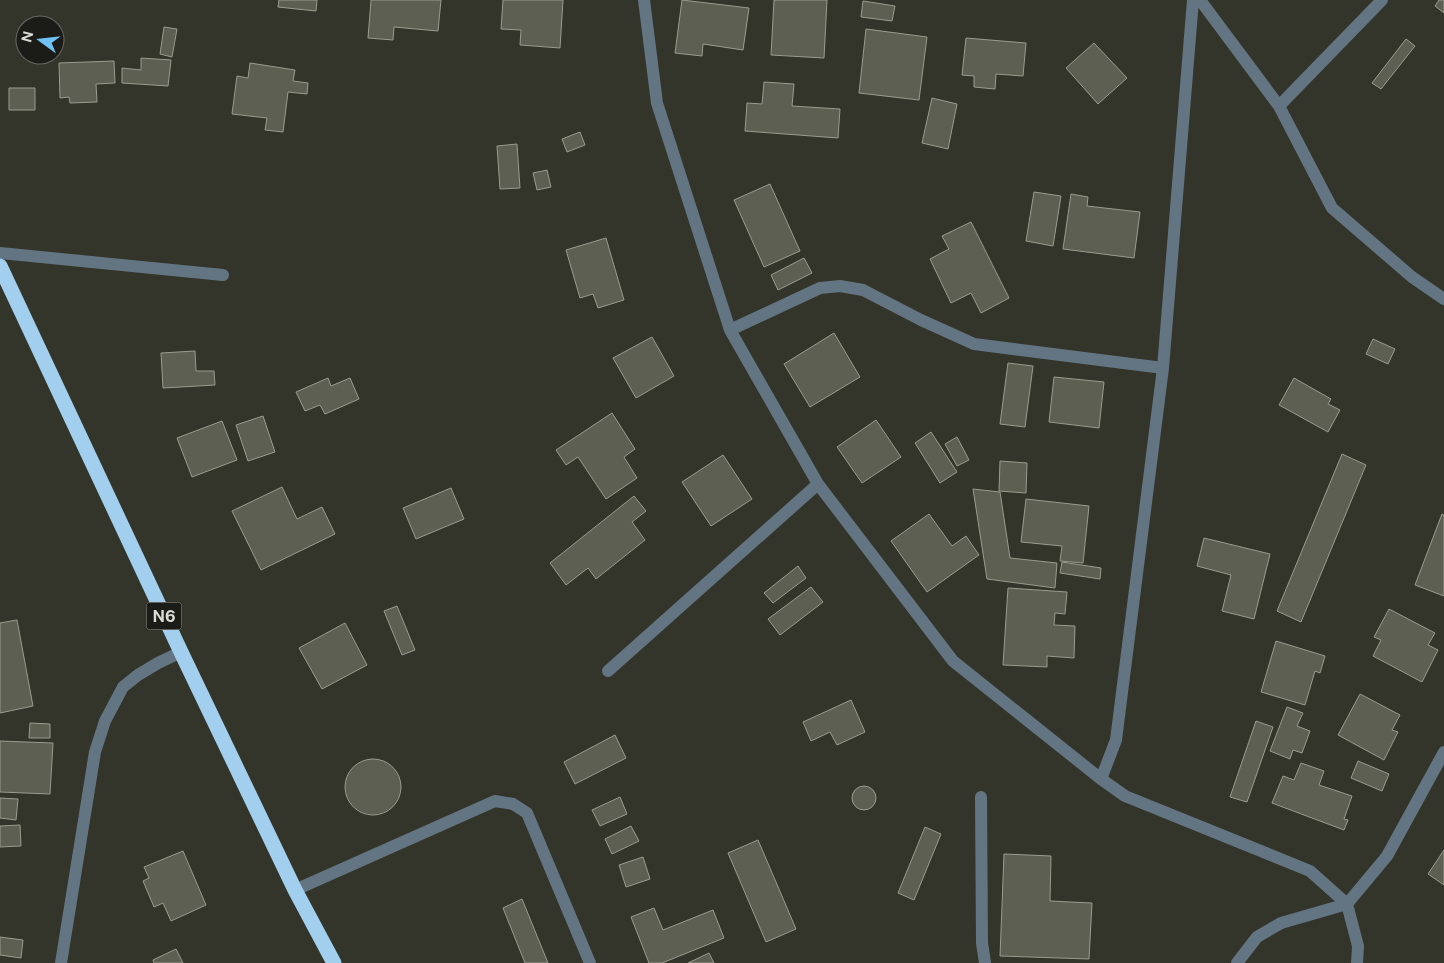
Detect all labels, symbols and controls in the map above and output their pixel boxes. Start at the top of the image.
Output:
north arrow [15,15,65,65]
text: N [18,29,37,44]
road number: N6 [146,602,182,630]

